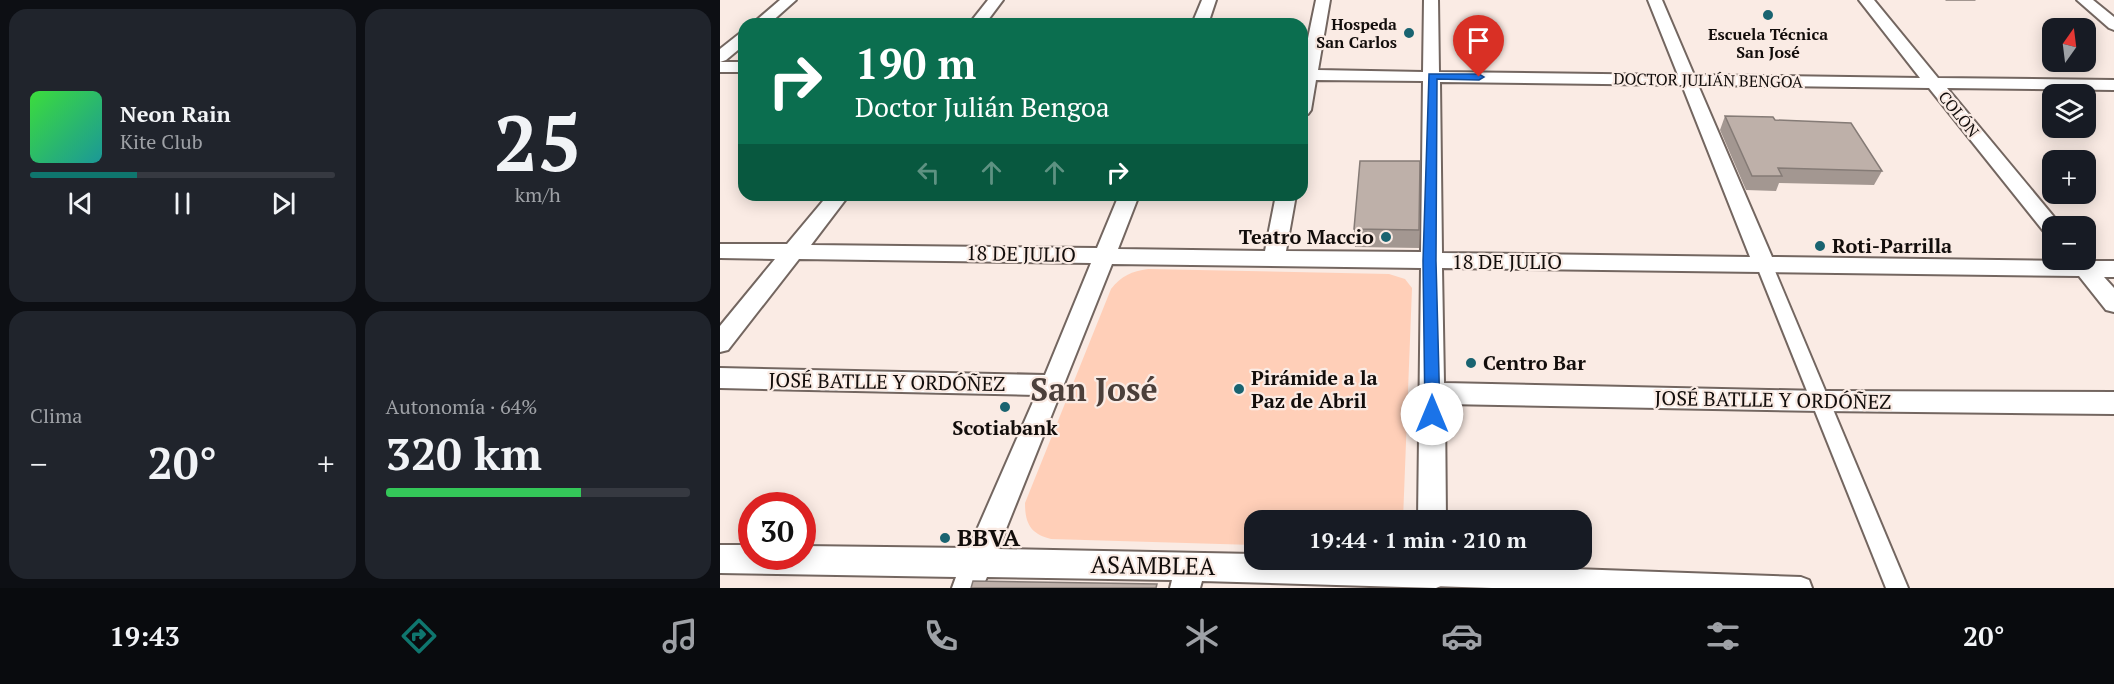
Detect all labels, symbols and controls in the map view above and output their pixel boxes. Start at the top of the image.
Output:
marker: Escuela Técnica San José [1761,8,1775,22]
place label: Hospeda San Carlos [1316,13,1397,53]
pin [1453,15,1504,77]
north arrow [2042,18,2096,72]
map controls [2042,18,2096,270]
place label: Escuela Técnica San José [1708,23,1828,63]
icon: arrive [1462,24,1495,57]
marker: Hospeda San Carlos [1402,26,1416,40]
text: 190 m [855,35,976,91]
icon: right [756,42,834,120]
street label: DOCTOR JULIÁN BENGOA [1613,67,1803,93]
button: layers [2042,84,2096,138]
street label: COLÓN [1934,86,1985,142]
text: Doctor Julián Bengoa [855,89,1110,125]
text: 25 [494,90,582,193]
text: Neon Rain [120,99,231,128]
text: Kite Club [120,128,203,155]
button: + [2042,150,2096,204]
icon: left [912,156,945,189]
icon: ahead [975,156,1008,189]
icon: ahead [1038,156,1071,189]
icon: right [1101,156,1134,189]
text: km/h [515,181,561,208]
icon: previous [64,187,97,220]
icon: pause [166,187,199,220]
icon: next [267,187,300,220]
button: − [2042,216,2096,270]
place label: Teatro Maccio [1239,223,1374,250]
marker: Teatro Maccio [1379,230,1393,244]
place label: Roti-Parrilla [1832,232,1952,259]
street label: 18 DE JULIO [966,239,1076,268]
marker: Roti-Parrilla [1813,239,1827,253]
street label: 18 DE JULIO [1452,248,1562,275]
place label: Centro Bar [1483,349,1586,376]
marker: Centro Bar [1464,356,1478,370]
place label: Pirámide a la Paz de Abril [1251,364,1378,414]
street label: JOSÉ BATLLE Y ORDÓÑEZ [768,366,1006,397]
district label: San José [1030,368,1158,410]
marker: Pirámide a la Paz de Abril [1232,382,1246,396]
position arrow [1400,382,1464,446]
street label: JOSÉ BATLLE Y ORDÓÑEZ [1654,384,1892,415]
text: Autonomía · 64% [386,393,537,420]
marker: Scotiabank [998,400,1012,414]
text: Clima [30,402,82,429]
place label: Scotiabank [952,414,1058,441]
text: 320 km [386,423,542,483]
text: 20° [148,432,217,492]
text: − [30,442,48,485]
text: + [317,442,335,485]
speed limit sign: 30 [738,492,816,570]
place label: BBVA [957,521,1021,553]
text: 19:44 · 1 min · 210 m [1309,525,1527,554]
marker: BBVA [938,531,952,545]
street label: ASAMBLEA [1090,548,1216,582]
icon: directions [398,615,440,657]
icon: music [659,615,701,657]
icon: phone [920,615,962,657]
icon: climate [1181,615,1223,657]
icon: car [1441,615,1483,657]
icon: filters [1702,615,1744,657]
text: 19:43 [109,618,180,654]
text: 20° [1963,618,2005,654]

